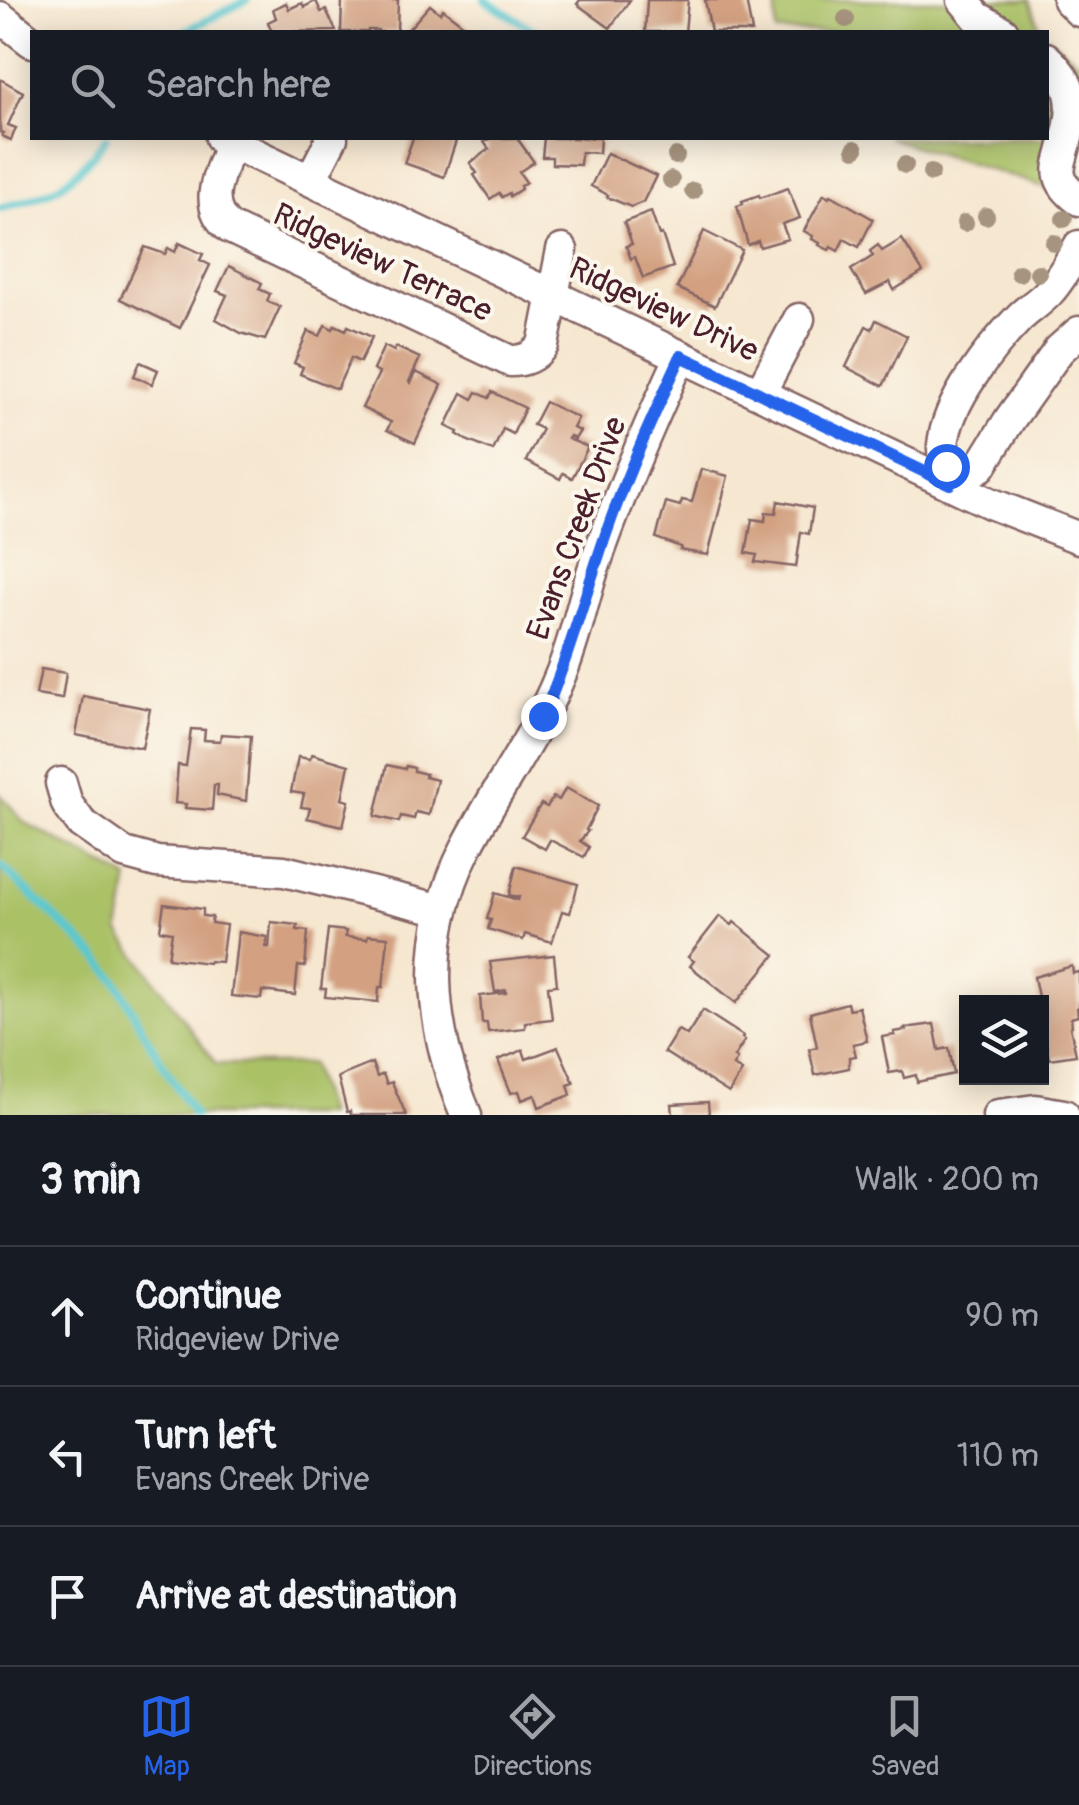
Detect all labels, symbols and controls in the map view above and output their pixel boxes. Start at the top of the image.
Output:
search box [30,30,1049,140]
icon: search [65,58,120,113]
text: Search here [145,61,331,109]
street label: Ridgeview Terrace [267,195,499,331]
street label: Ridgeview Drive [563,249,765,371]
street label: Evans Creek Drive [518,411,636,645]
route start [924,444,970,490]
route end [521,694,567,740]
map controls [959,995,1049,1085]
button: layers [959,995,1049,1085]
text: 3 min [40,1154,141,1206]
text: Walk · 200 m [855,1160,1039,1200]
text: Continue [135,1272,281,1320]
icon: ahead [40,1289,95,1344]
text: 90 m [965,1296,1039,1336]
text: Ridgeview Drive [135,1320,339,1360]
text: Turn left [135,1412,276,1460]
icon: left [40,1429,95,1484]
text: 110 m [957,1436,1039,1476]
text: Evans Creek Drive [135,1460,369,1500]
icon: arrive [40,1569,95,1624]
text: Arrive at destination [135,1572,457,1620]
tab: Map [139,1689,194,1784]
tab: Directions [473,1689,592,1784]
tab: Saved [870,1689,940,1784]

